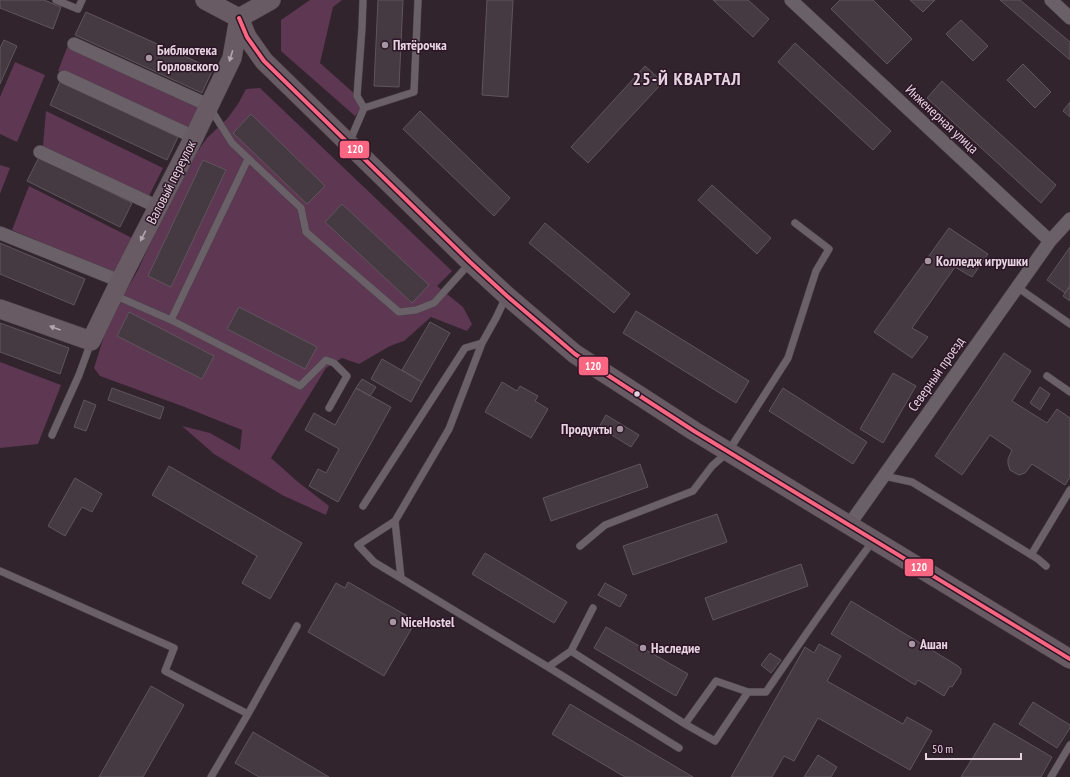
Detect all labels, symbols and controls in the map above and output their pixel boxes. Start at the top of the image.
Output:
place label: Пятёрочка [393,36,447,54]
marker: Пятёрочка [380,40,390,50]
place label: Библиотека Горловского [157,41,219,75]
one-way arrow [228,51,234,63]
marker: Библиотека Горловского [144,53,154,63]
district label: 25-Й КВАРТАЛ [632,67,742,90]
street label: Инженерная улица [902,81,982,157]
street label: Валовый переулок [142,136,200,227]
line badge: 120 [339,140,370,159]
text: 120 [347,142,363,156]
one-way arrow [140,230,146,242]
place label: Колледж игрушки [936,252,1028,270]
marker: Колледж игрушки [923,256,933,266]
one-way arrow [48,325,60,331]
street label: Северный проезд [904,333,968,415]
line badge: 120 [578,356,609,376]
text: 120 [585,359,601,373]
unlabelled marker [632,389,642,399]
place label: Продукты [561,420,612,438]
marker: Продукты [615,424,625,434]
line badge: 120 [904,558,934,577]
text: 120 [911,560,927,574]
place label: NiceHostel [401,613,455,631]
marker: NiceHostel [388,617,398,627]
place label: Ашан [919,635,948,653]
place label: Наследие [651,639,700,657]
marker: Ашан [907,639,917,649]
marker: Наследие [638,643,648,653]
scale bar [926,735,1021,761]
text: 50 m [932,741,953,756]

